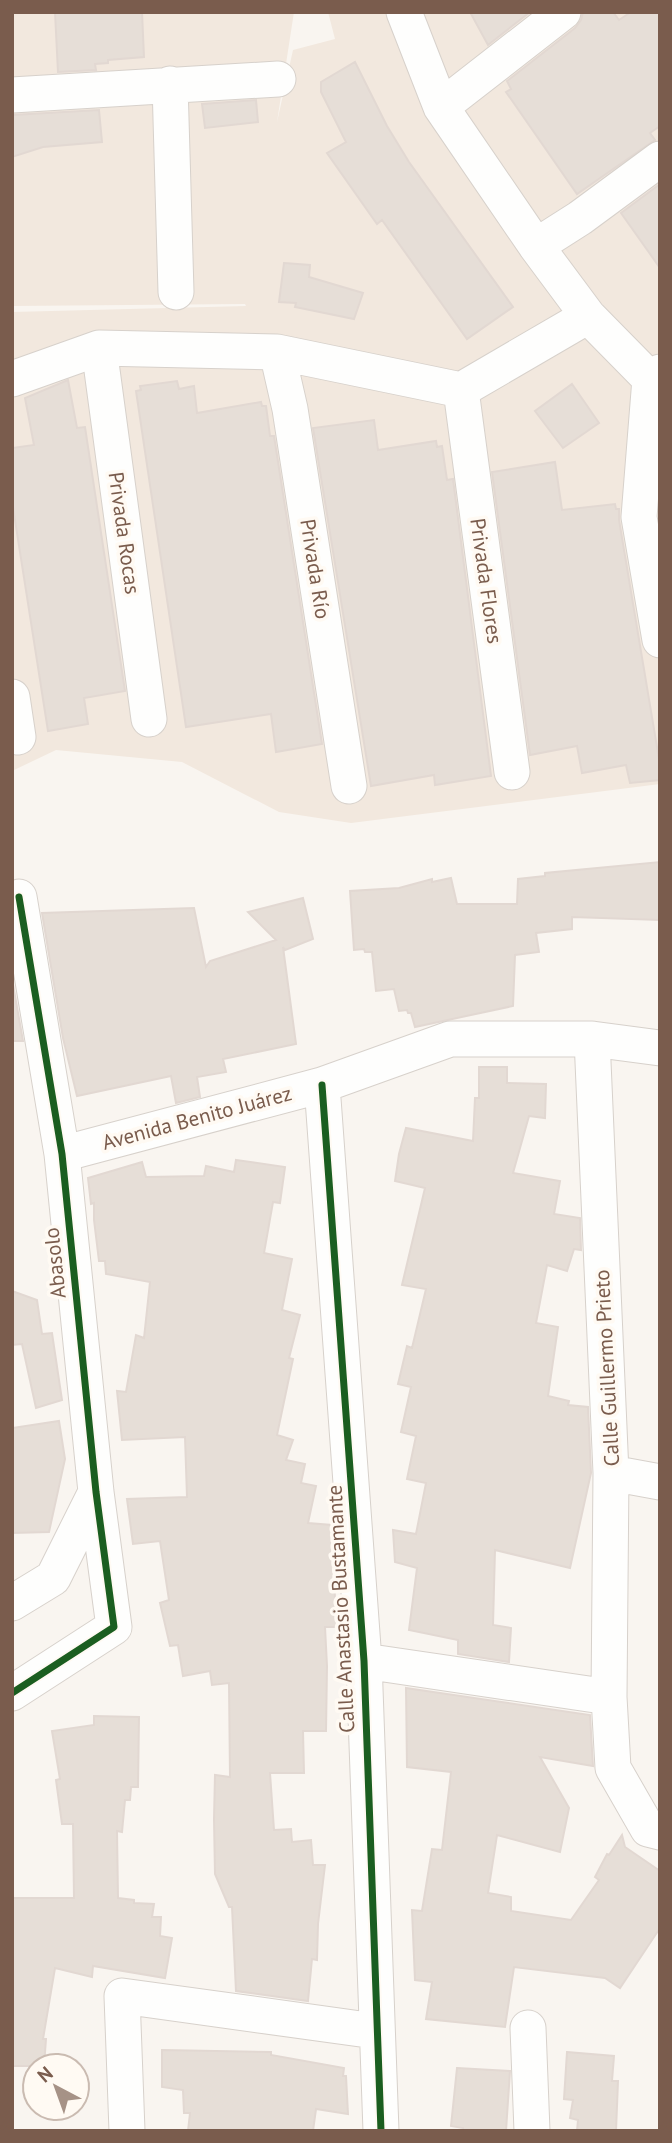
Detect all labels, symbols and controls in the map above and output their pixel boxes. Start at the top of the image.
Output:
street label: Privada Rocas [103,470,146,596]
street label: Privada Flores [464,516,509,645]
street label: Privada Río [294,517,337,621]
street label: Avenida Benito Juárez [99,1079,295,1156]
street label: Abasolo [37,1226,72,1300]
street label: Calle Guillermo Prieto [588,1269,625,1467]
street label: Calle Anastasio Bustamante [321,1484,360,1734]
north arrow [21,2052,91,2122]
text: N [32,2061,57,2087]

